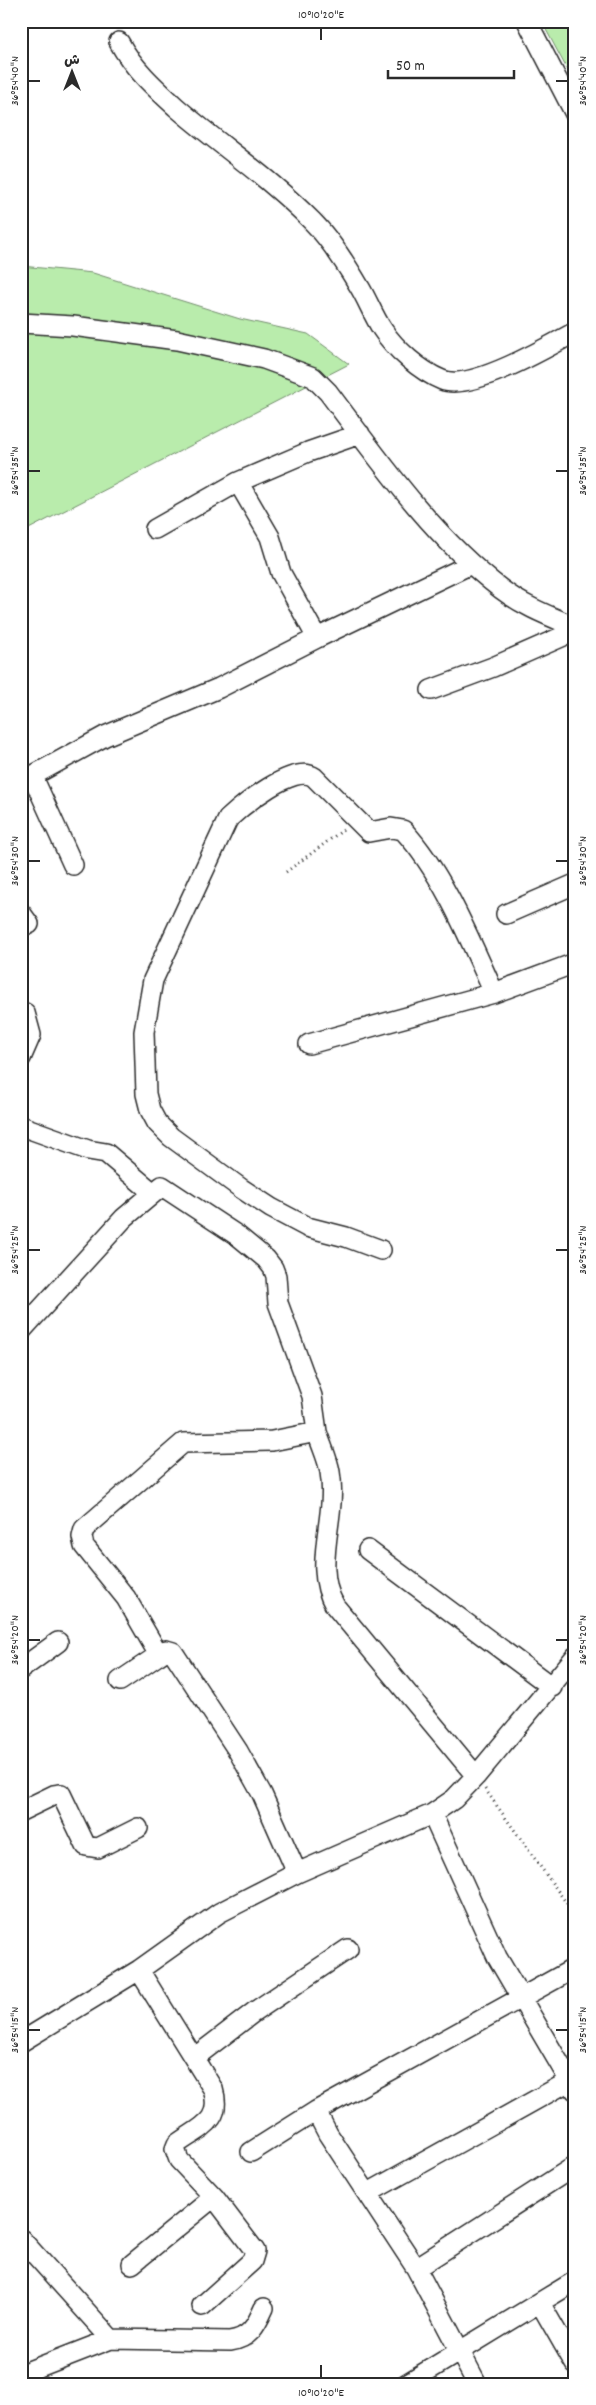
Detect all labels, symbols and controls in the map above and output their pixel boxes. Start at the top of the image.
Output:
text: 10°10'20"E [298,7,345,24]
north arrow [48,48,98,98]
scale bar [388,48,515,80]
text: ش [64,51,80,71]
text: 36°54'40"N [7,56,24,106]
text: 50 m [396,56,425,78]
text: 36°54'40"N [575,56,592,106]
text: 36°54'35"N [7,446,24,496]
text: 36°54'35"N [575,446,592,496]
text: 36°54'30"N [7,836,24,886]
text: 36°54'30"N [575,836,592,886]
text: 36°54'25"N [7,1225,24,1274]
text: 36°54'25"N [575,1225,592,1274]
text: 36°54'20"N [7,1615,24,1665]
text: 36°54'20"N [575,1615,592,1665]
text: 36°54'15"N [7,2007,24,2053]
text: 36°54'15"N [575,2007,592,2053]
text: 10°10'20"E [298,2385,345,2402]

